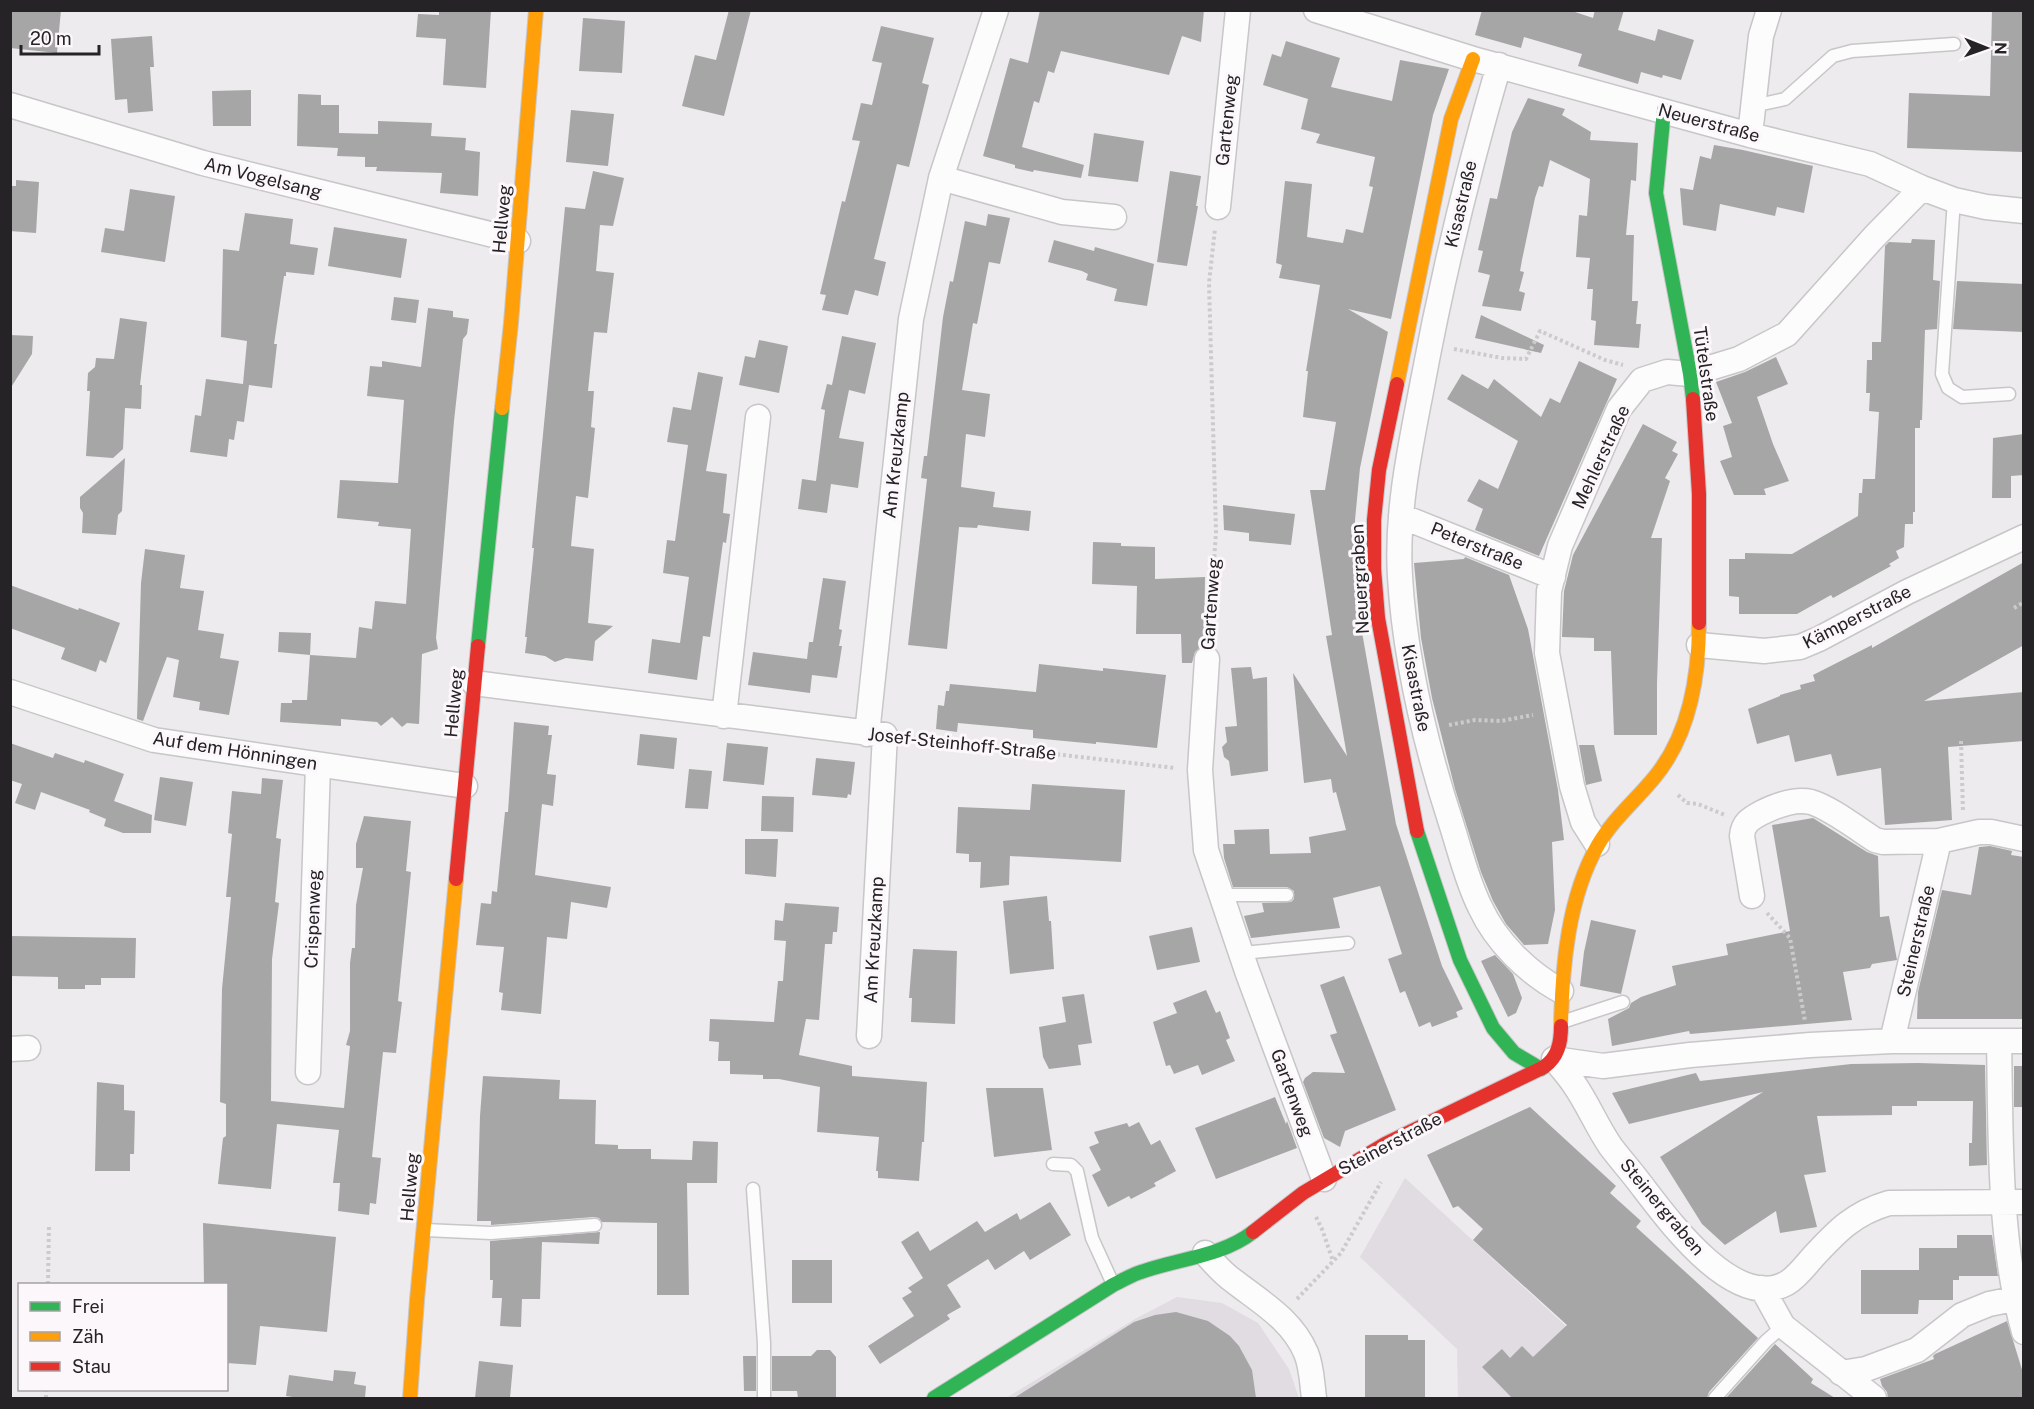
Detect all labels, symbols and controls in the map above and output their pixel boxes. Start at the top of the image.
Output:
scale bar [21,18,99,56]
north arrow [1956,18,2016,78]
text: 20 m [30,28,72,49]
text: N [1991,42,2010,55]
street label: Gartenweg [1211,73,1242,167]
street label: Neuerstraße [1656,99,1762,146]
street label: Am Vogelsang [202,153,324,202]
street label: Kisastraße [1440,158,1481,250]
street label: Hellweg [488,184,515,254]
street label: Tütelstraße [1689,325,1724,423]
street label: Am Kreuzkamp [878,391,913,519]
street label: Mehlerstraße [1567,402,1634,512]
street label: Peterstraße [1428,517,1527,574]
street label: Neuergraben [1346,523,1373,635]
street label: Gartenweg [1197,557,1224,651]
street label: Kämperstraße [1799,580,1915,653]
street label: Kisastraße [1398,642,1435,734]
street label: Hellweg [440,668,467,738]
street label: Josef-Steinhoff-Straße [867,723,1057,764]
street label: Auf dem Hönningen [151,727,319,774]
street label: Crispenweg [300,869,325,969]
street label: Am Kreuzkamp [860,876,887,1004]
street label: Steinerstraße [1892,883,1939,999]
street label: Gartenweg [1267,1046,1318,1140]
street label: Steinerstraße [1334,1107,1445,1180]
street label: Hellweg [396,1152,423,1222]
street label: Steinergraben [1616,1154,1709,1259]
legend [18,1283,228,1391]
text: Frei [72,1296,104,1317]
text: Zäh [72,1326,104,1347]
text: Stau [72,1356,111,1377]

